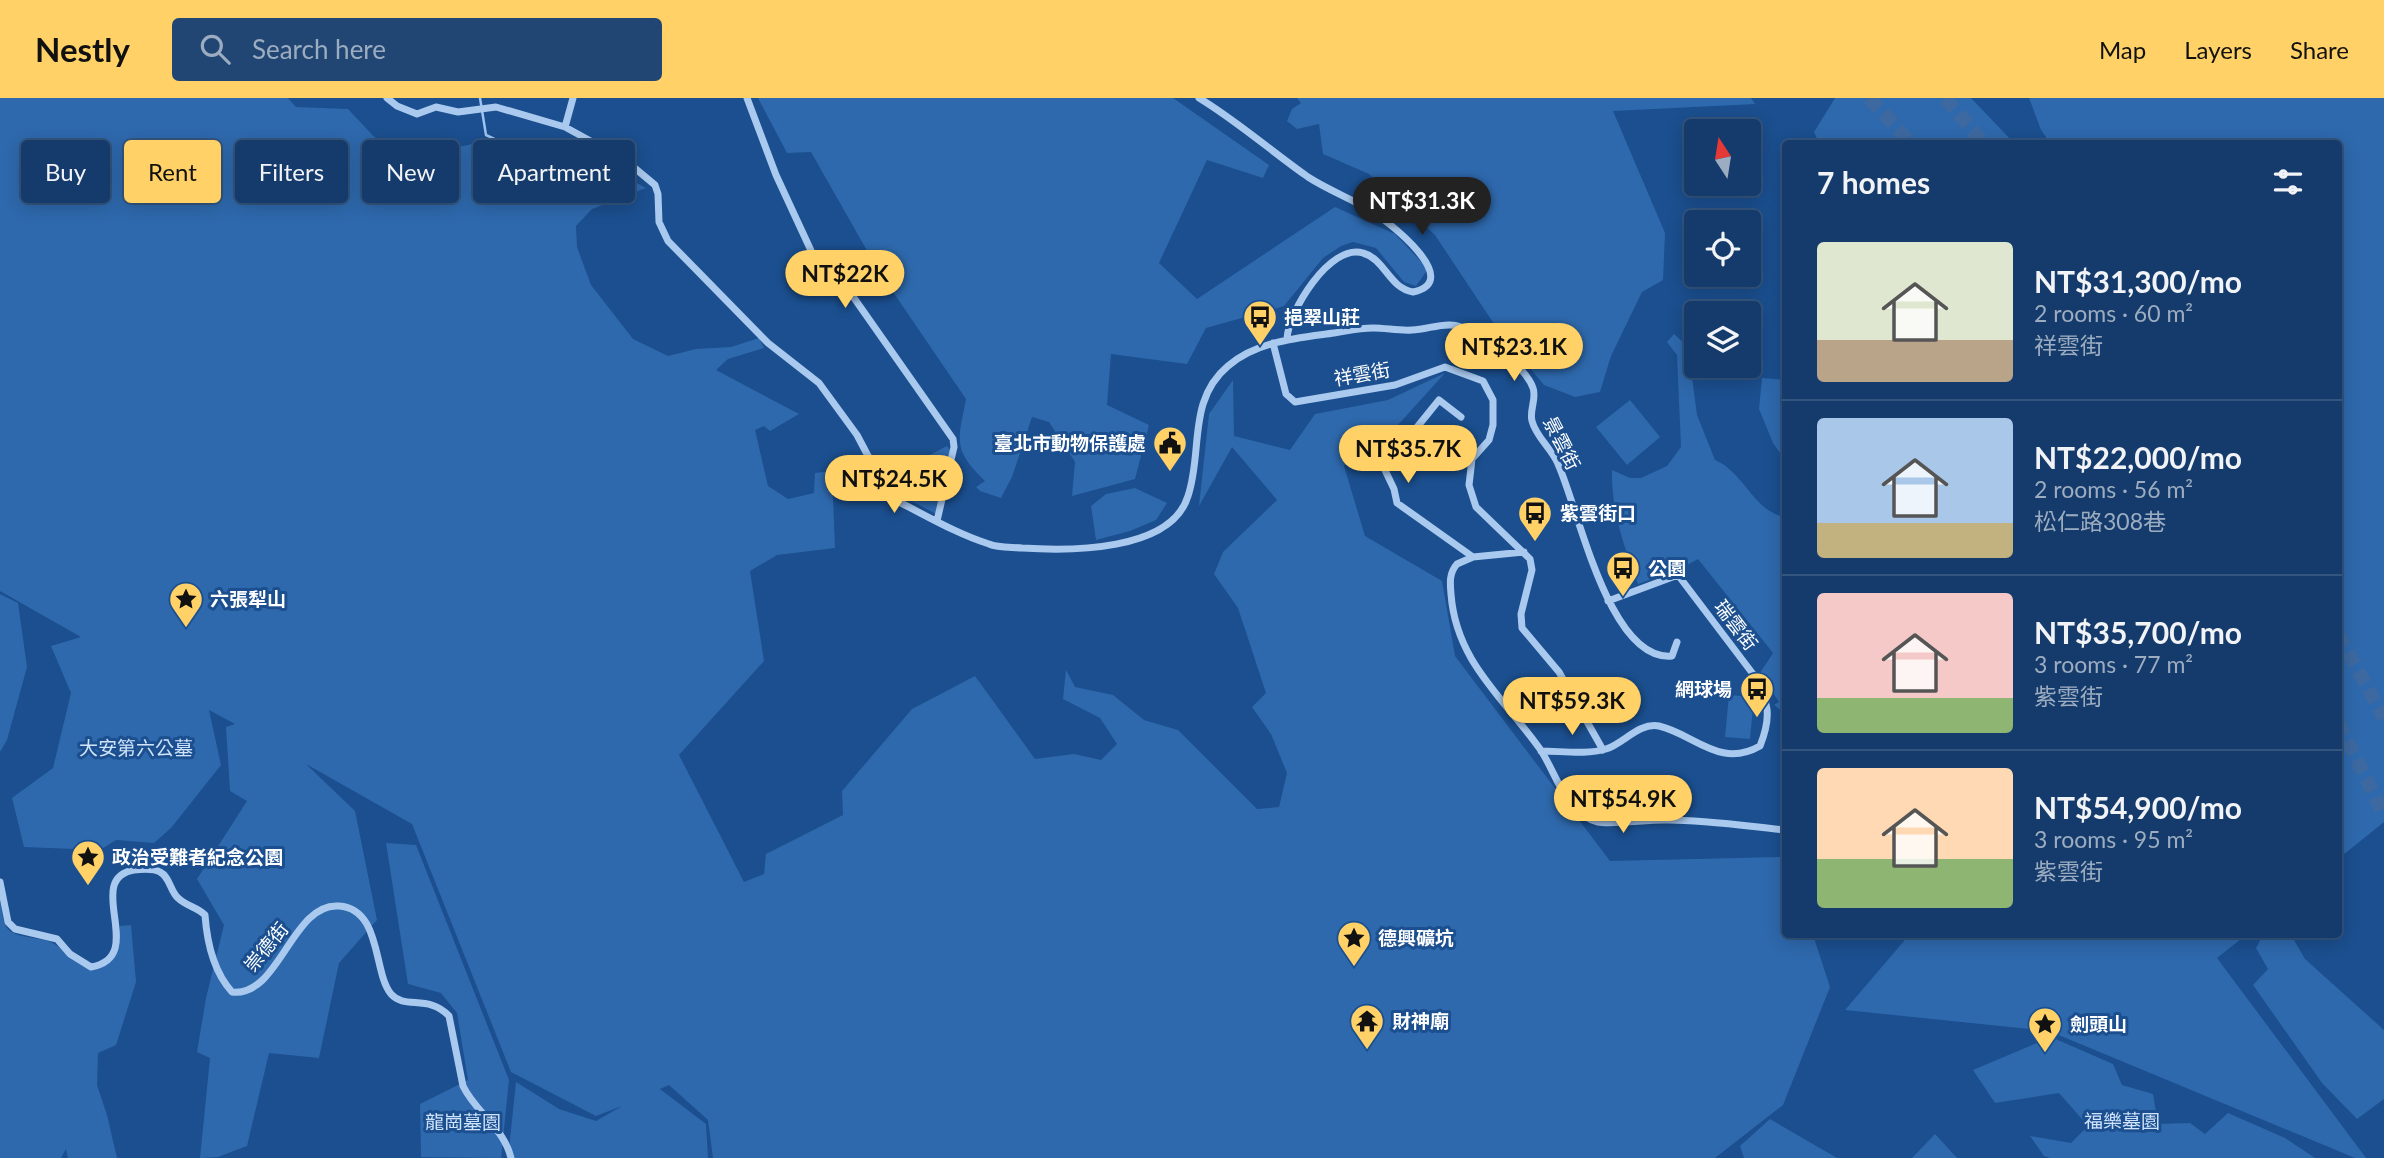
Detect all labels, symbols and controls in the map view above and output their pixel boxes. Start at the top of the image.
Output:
search box [172,18,662,81]
text: Nestly [35,29,130,69]
icon: search [196,30,234,68]
text: Search here [252,33,386,65]
text: Map [2099,35,2146,64]
text: Layers [2184,35,2252,64]
text: Share [2290,35,2349,64]
north arrow [1684,119,1760,196]
map controls [1684,119,1761,378]
chip: Buy [21,140,110,203]
chip: Rent [124,140,221,203]
chip: Filters [235,140,348,203]
chip: New [362,140,459,203]
chip: Apartment [473,140,635,203]
icon: filters [2269,163,2307,201]
text: 7 homes [1817,164,1930,200]
pin: NT$31.3K [1350,178,1494,237]
text: NT$31.3K [1369,186,1475,214]
button: locate [1684,210,1761,287]
pin: NT$22K [788,250,902,310]
text: NT$22K [801,259,889,287]
text: NT$31,300/mo [2034,263,2242,299]
icon: home [1873,270,1957,354]
bus stop icon: 挹翠山莊 [1241,298,1279,347]
text: 2 rooms · 60 m² [2034,299,2193,327]
button: layers [1684,301,1761,378]
place label: 挹翠山莊 [1284,305,1360,328]
pin: NT$23.1K [1442,324,1586,383]
text: 祥雲街 [2034,331,2103,359]
text: NT$23.1K [1461,332,1567,360]
street label: 祥雲街 [1332,357,1392,390]
street label: 景雲街 [1539,412,1586,473]
public building icon: 臺北市動物保護處 [1151,424,1189,473]
pin: NT$35.7K [1336,426,1480,485]
place label: 臺北市動物保護處 [994,431,1146,454]
text: NT$35.7K [1355,434,1461,462]
text: NT$22,000/mo [2034,439,2242,475]
icon: home [1873,446,1957,530]
pin: NT$24.5K [822,456,966,515]
text: NT$24.5K [841,464,947,492]
text: 2 rooms · 56 m² [2034,475,2193,503]
bus stop icon: 紫雲街口 [1516,494,1554,543]
place label: 紫雲街口 [1560,501,1636,524]
text: 松仁路308巷 [2034,507,2166,535]
bus stop icon: 公園 [1604,549,1642,598]
place label: 公園 [1648,556,1686,579]
place icon: 六張犁山 [167,580,205,629]
place label: 六張犁山 [210,587,286,610]
street label: 瑞雲街 [1710,595,1763,654]
text: NT$35,700/mo [2034,614,2242,650]
icon: home [1873,621,1957,705]
text: 3 rooms · 77 m² [2034,650,2193,678]
bus stop icon: 網球場 [1738,670,1776,719]
place label: 網球場 [1675,677,1732,700]
pin: NT$59.3K [1500,678,1644,737]
text: 紫雲街 [2034,682,2103,710]
text: NT$59.3K [1519,686,1625,714]
park label: 大安第六公墓 [79,736,193,759]
pin: NT$54.9K [1551,776,1695,835]
text: NT$54.9K [1570,784,1676,812]
text: NT$54,900/mo [2034,789,2242,825]
icon: home [1873,796,1957,880]
text: 3 rooms · 95 m² [2034,825,2193,853]
place icon: 政治受難者紀念公園 [69,838,107,887]
place label: 政治受難者紀念公園 [112,845,283,868]
text: 紫雲街 [2034,857,2103,885]
street label: 崇德街 [239,917,292,976]
place icon: 德興礦坑 [1335,919,1373,968]
place label: 德興礦坑 [1378,926,1454,949]
temple icon: 財神廟 [1348,1002,1386,1051]
place icon: 劍頭山 [2026,1005,2064,1054]
place label: 財神廟 [1392,1009,1449,1032]
place label: 劍頭山 [2070,1012,2127,1035]
park label: 福樂墓園 [2084,1109,2160,1132]
park label: 龍崗墓園 [425,1110,501,1133]

